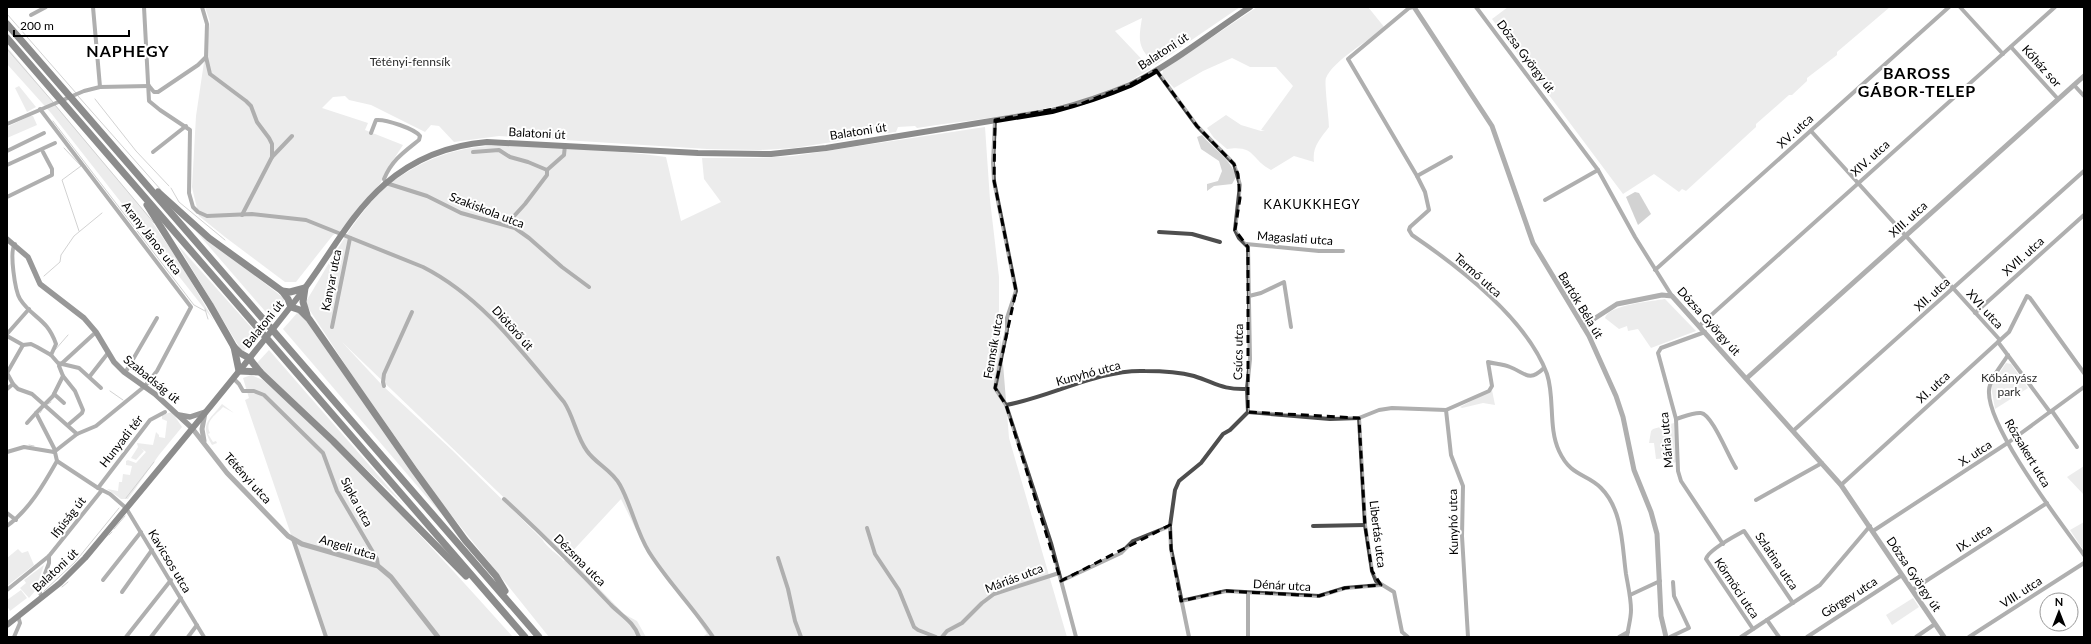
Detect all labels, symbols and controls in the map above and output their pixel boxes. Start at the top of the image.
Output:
scale bar [14,12,129,38]
street label: Dózsa György út [1494,17,1559,96]
text: 200 m [20,18,54,33]
street label: Balatoni út [1135,29,1192,73]
district label: NAPHEGY [86,41,170,60]
street label: Kőház sor [2019,42,2065,91]
park label: Tétényi-fennsík [370,54,451,69]
district label: BAROSS GÁBOR-TELEP [1858,63,1976,100]
street label: XV. utca [1774,111,1816,151]
street label: Balatoni út [829,119,888,143]
street label: Balatoni út [508,124,567,142]
street label: XIV. utca [1848,137,1892,179]
street label: Szakiskola utca [447,189,527,231]
district label: KAKUKKHEGY [1263,196,1361,212]
street label: Arany János utca [119,198,185,278]
street label: XIII. utca [1886,198,1930,240]
street label: Magaslati utca [1256,228,1334,248]
street label: XVII. utca [1999,233,2047,279]
street label: Kanyar utca [318,248,344,312]
street label: Termő utca [1451,250,1505,300]
street label: Bartók Béla út [1555,269,1607,342]
street label: XII. utca [1911,274,1953,314]
street label: Dózsa György út [1674,284,1744,359]
street label: XVI. utca [1963,286,2007,332]
street label: Balatoni út [239,297,287,351]
street label: Diótörő út [489,303,537,354]
street label: Fennsík utca [980,312,1006,380]
street label: Csúcs utca [1230,324,1246,380]
street label: Szabadság út [121,352,184,407]
street label: Kunyhó utca [1054,357,1122,389]
street label: XI. utca [1913,368,1953,406]
park label: Kőbányász park [1981,370,2038,399]
street label: Hunyadi tér [96,411,146,470]
street label: Mária utca [1656,411,1676,468]
street label: Rózsakert utca [2002,416,2054,490]
street label: X. utca [1956,437,1994,469]
street label: Tétényi utca [221,449,275,507]
street label: Sipka utca [338,475,376,529]
street label: Kunyhó utca [1445,489,1461,555]
street label: Ifjúság út [47,493,89,541]
street label: Libertás utca [1366,500,1390,569]
street label: IX. utca [1953,521,1995,555]
street label: Kavicsos utca [145,527,195,596]
street label: Szlatina utca [1752,529,1802,593]
street label: Angeli utca [318,531,378,563]
street label: Dézsma utca [551,531,609,589]
street label: Dózsa György út [1883,534,1945,615]
street label: Balatoni út [29,545,81,595]
street label: Körmöci utca [1711,555,1763,621]
street label: Máriás utca [983,560,1045,596]
street label: Görgey utca [1818,573,1880,621]
street label: VIII. utca [1997,573,2045,611]
street label: Dénár utca [1253,576,1311,594]
north arrow [2039,592,2079,632]
text: N [2055,595,2063,608]

